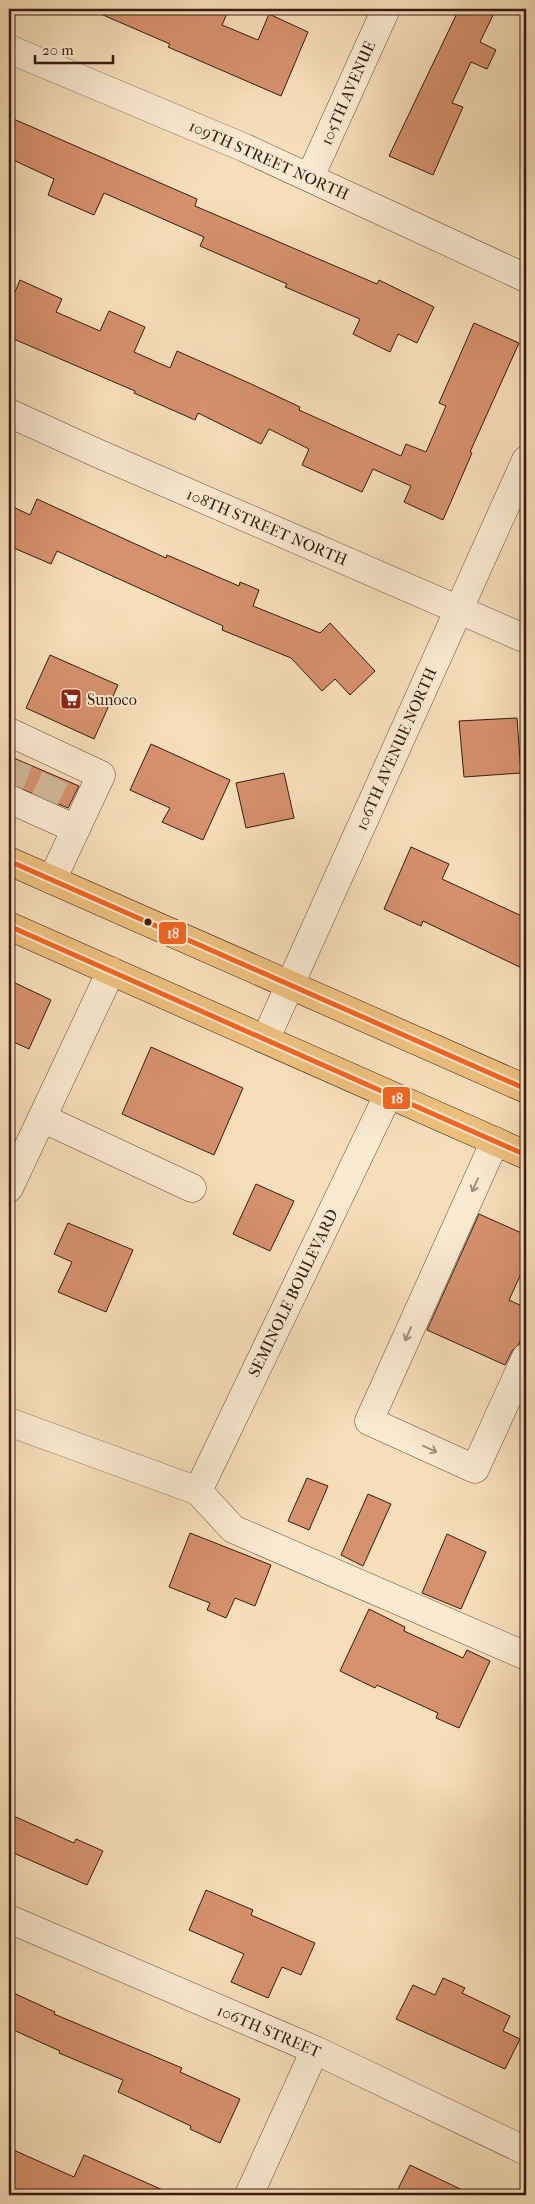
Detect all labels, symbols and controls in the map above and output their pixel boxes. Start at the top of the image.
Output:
scale bar [35,32,112,64]
street label: 105TH AVENUE [317,38,380,148]
text: 20 m [42,41,74,59]
street label: 109TH STREET NORTH [186,116,352,204]
street label: 108TH STREET NORTH [184,485,351,570]
street label: 106TH AVENUE NORTH [351,664,441,833]
supermarket icon: Sunoco [59,687,83,711]
place label: Sunoco [87,690,137,709]
unlabelled marker [143,917,153,927]
line badge: 18 [158,921,187,945]
text: 18 [167,925,179,942]
line badge: 18 [382,1086,411,1110]
text: 18 [391,1090,403,1107]
one-way arrow [469,1177,479,1192]
street label: SEMINOLE BOULEVARD [244,1206,342,1380]
one-way arrow [403,1326,413,1341]
one-way arrow [422,1444,437,1454]
street label: 106TH STREET [214,2001,324,2062]

